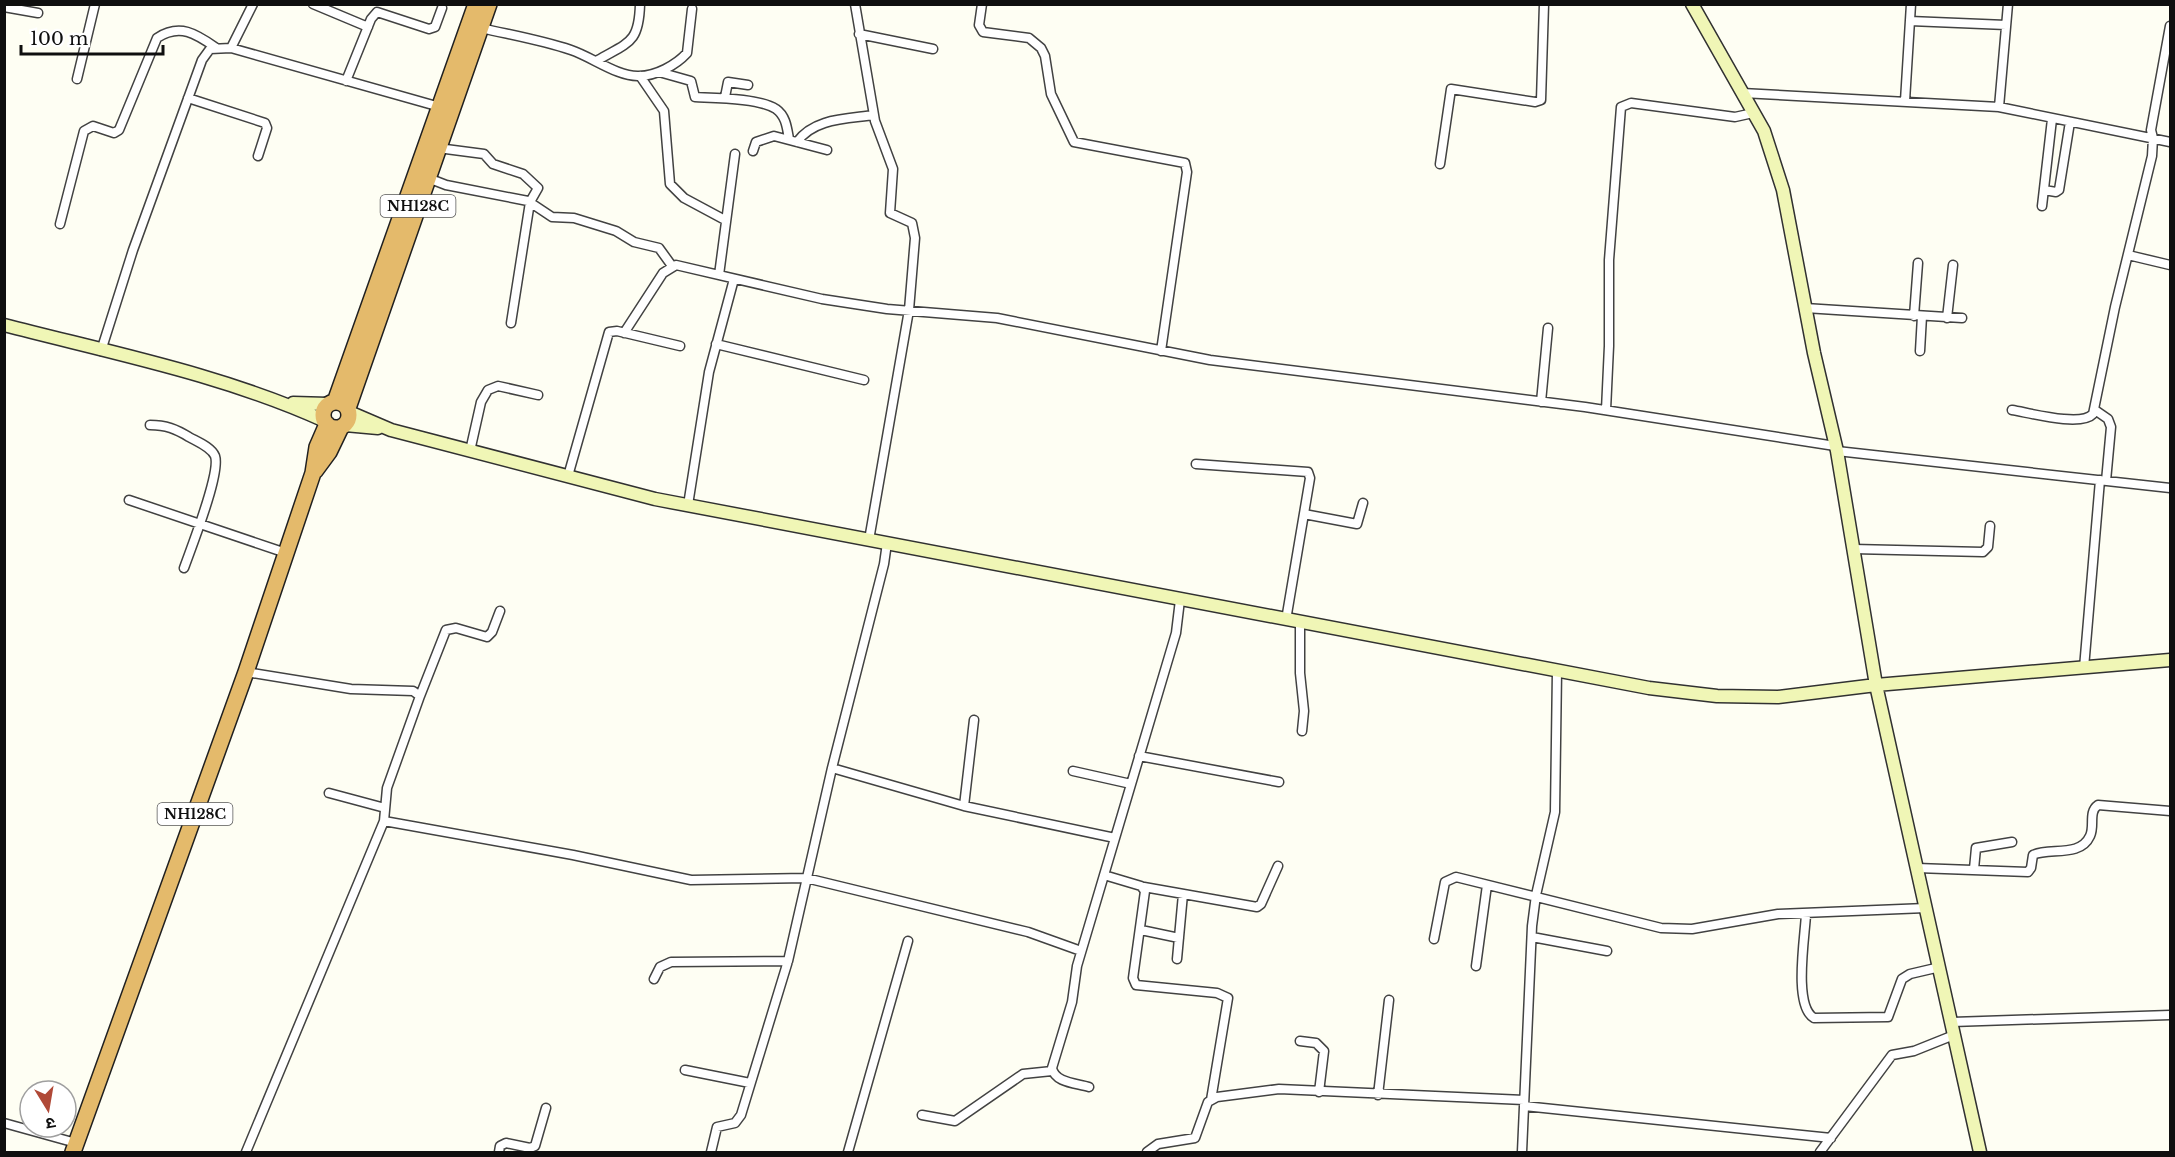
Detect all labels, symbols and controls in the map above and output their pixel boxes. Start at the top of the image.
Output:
scale bar [21,18,164,56]
text: 100 m [30,28,88,50]
road number: NH128C [380,195,456,217]
road number: NH128C [158,803,232,825]
north arrow [18,1079,78,1139]
text: उ [44,1113,57,1135]

